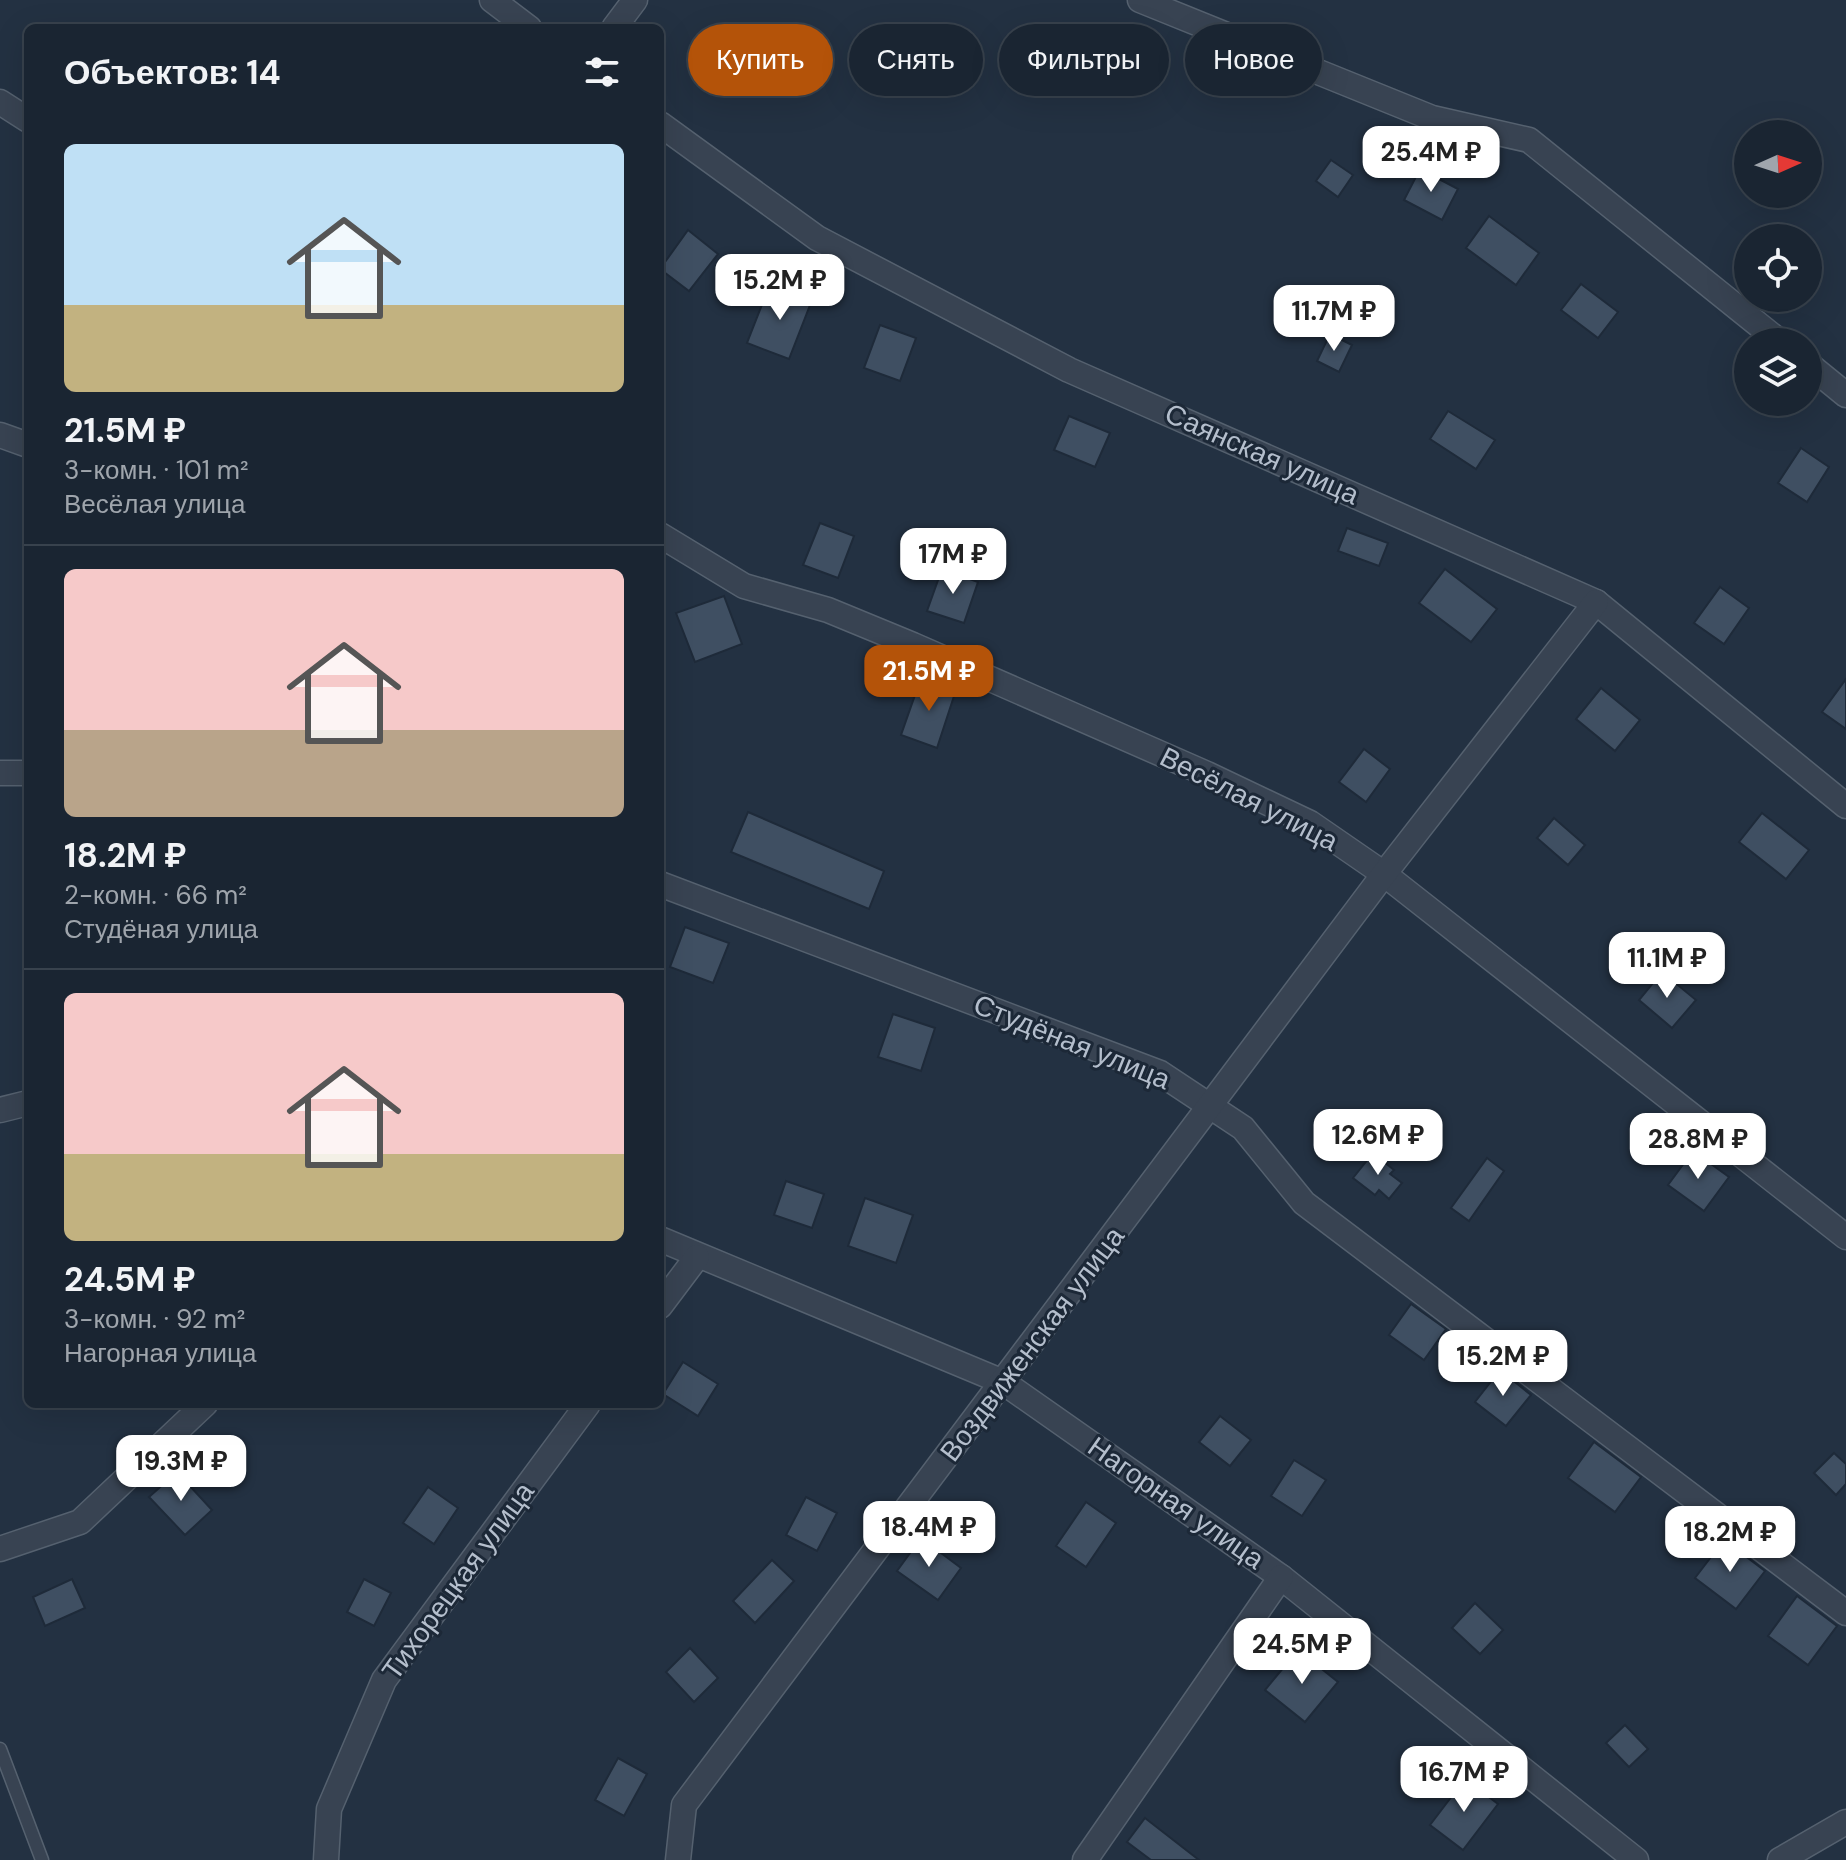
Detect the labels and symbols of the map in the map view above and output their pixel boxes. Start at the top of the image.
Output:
north arrow [1734,120,1822,208]
pin: 25.4M ₽ [1357,126,1505,194]
pin: 15.2M ₽ [706,254,854,322]
pin: 11.7M ₽ [1260,285,1408,353]
street label: Саянская улица [1159,395,1365,514]
pin: 17M ₽ [897,528,1009,596]
pin: 21.5M ₽ [855,645,1003,713]
street label: Весёлая улица [1154,738,1345,860]
pin: 11.1M ₽ [1593,932,1741,1000]
street label: Студёная улица [968,986,1176,1098]
pin: 12.6M ₽ [1304,1109,1452,1177]
pin: 28.8M ₽ [1624,1113,1772,1181]
street label: Воздвиженская улица [932,1219,1133,1469]
pin: 15.2M ₽ [1429,1330,1577,1398]
street label: Нагорная улица [1081,1428,1272,1578]
pin: 19.3M ₽ [107,1435,255,1503]
street label: Тихорецкая улица [374,1474,543,1687]
pin: 18.4M ₽ [855,1501,1003,1569]
pin: 18.2M ₽ [1656,1506,1804,1574]
pin: 24.5M ₽ [1228,1618,1376,1686]
pin: 16.7M ₽ [1390,1746,1538,1814]

